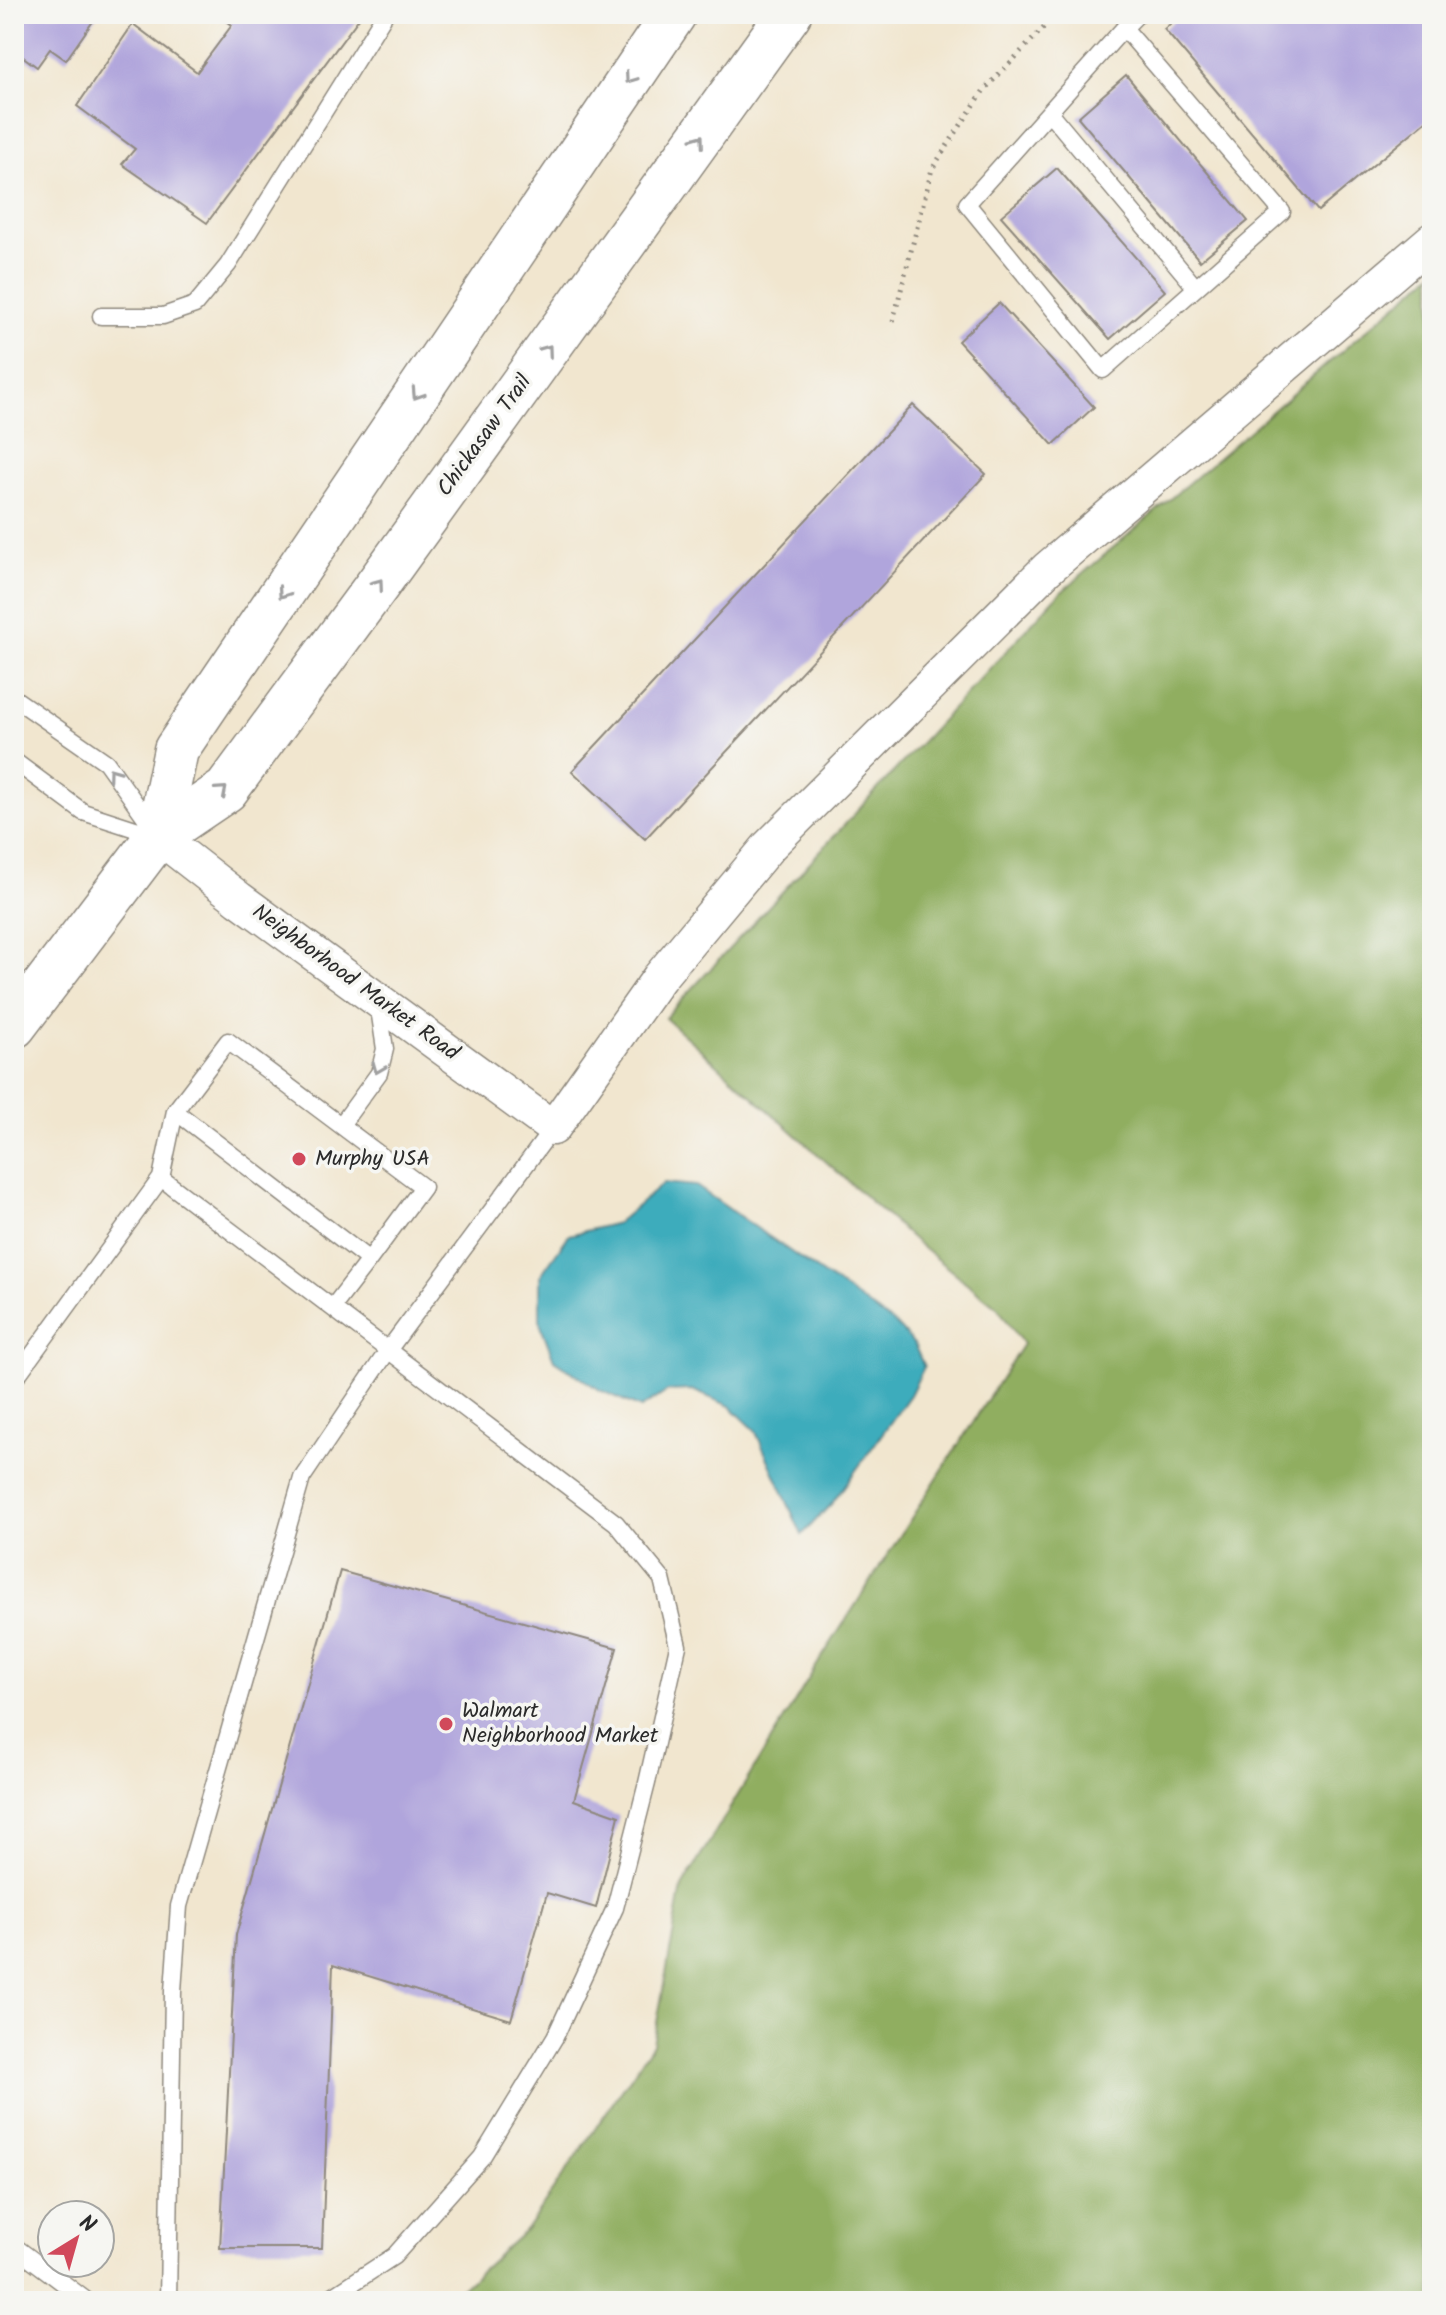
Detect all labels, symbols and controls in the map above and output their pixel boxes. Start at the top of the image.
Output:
one-way arrow [625,70,640,84]
one-way arrow [689,134,703,148]
one-way arrow [537,345,551,359]
street label: Chickasaw Trail [429,367,542,505]
one-way arrow [412,386,427,400]
one-way arrow [368,578,383,593]
one-way arrow [278,585,293,599]
one-way arrow [108,767,123,781]
one-way arrow [212,786,227,801]
street label: Neighborhood Market Road [244,896,467,1071]
one-way arrow [372,1059,388,1074]
place label: Murphy USA [315,1142,430,1177]
marker: Murphy USA [290,1150,308,1168]
place label: Walmart Neighborhood Market [462,1694,659,1754]
marker: Walmart Neighborhood Market [437,1715,455,1733]
north arrow [36,2199,116,2279]
text: N [70,2207,103,2243]

